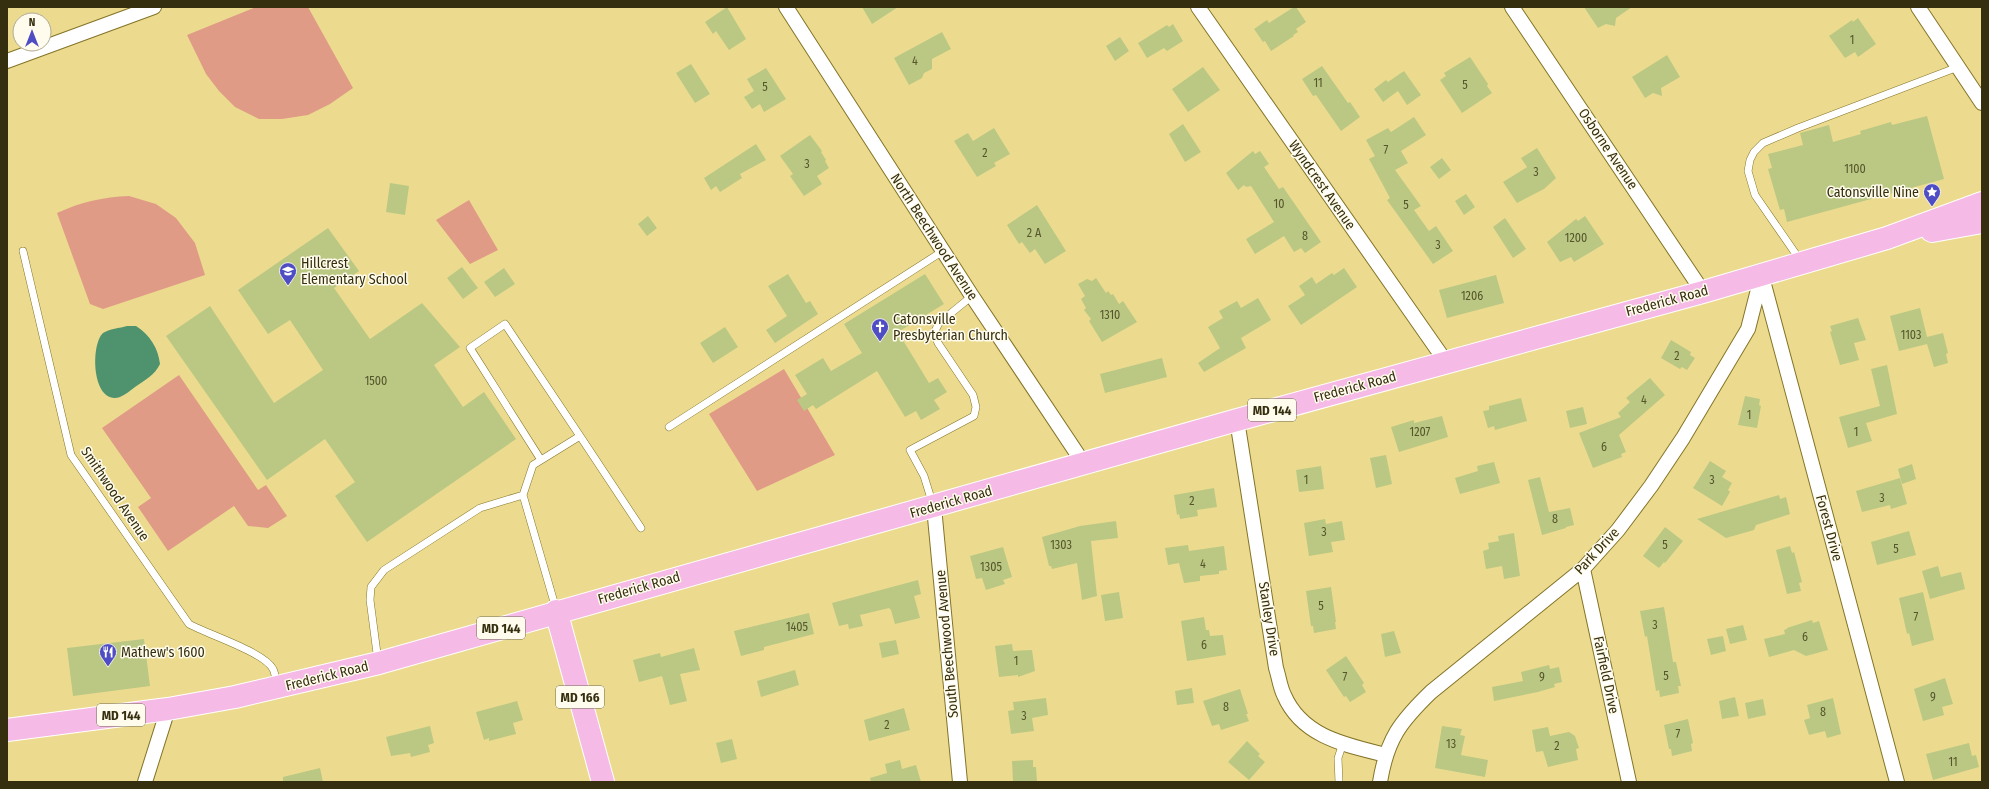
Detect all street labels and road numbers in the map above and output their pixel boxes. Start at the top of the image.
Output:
street label: Osborne Avenue [1575,105,1641,193]
street label: Wyndcrest Avenue [1285,137,1359,233]
street label: North Beechwood Avenue [887,170,981,304]
street label: Frederick Road [1624,282,1710,320]
street label: Frederick Road [1312,368,1398,406]
road number: MD 144 [1248,399,1296,421]
street label: Smithwood Avenue [77,444,153,544]
street label: Frederick Road [908,482,994,522]
street label: Forest Drive [1812,493,1846,563]
street label: Park Drive [1571,524,1623,578]
street label: Frederick Road [596,568,682,608]
street label: South Beechwood Avenue [932,569,962,719]
street label: Stanley Drive [1255,580,1283,658]
road number: MD 144 [477,617,525,639]
street label: Fairfield Drive [1589,635,1623,715]
street label: Frederick Road [284,658,370,694]
road number: MD 166 [556,686,604,708]
road number: MD 144 [97,704,145,726]

